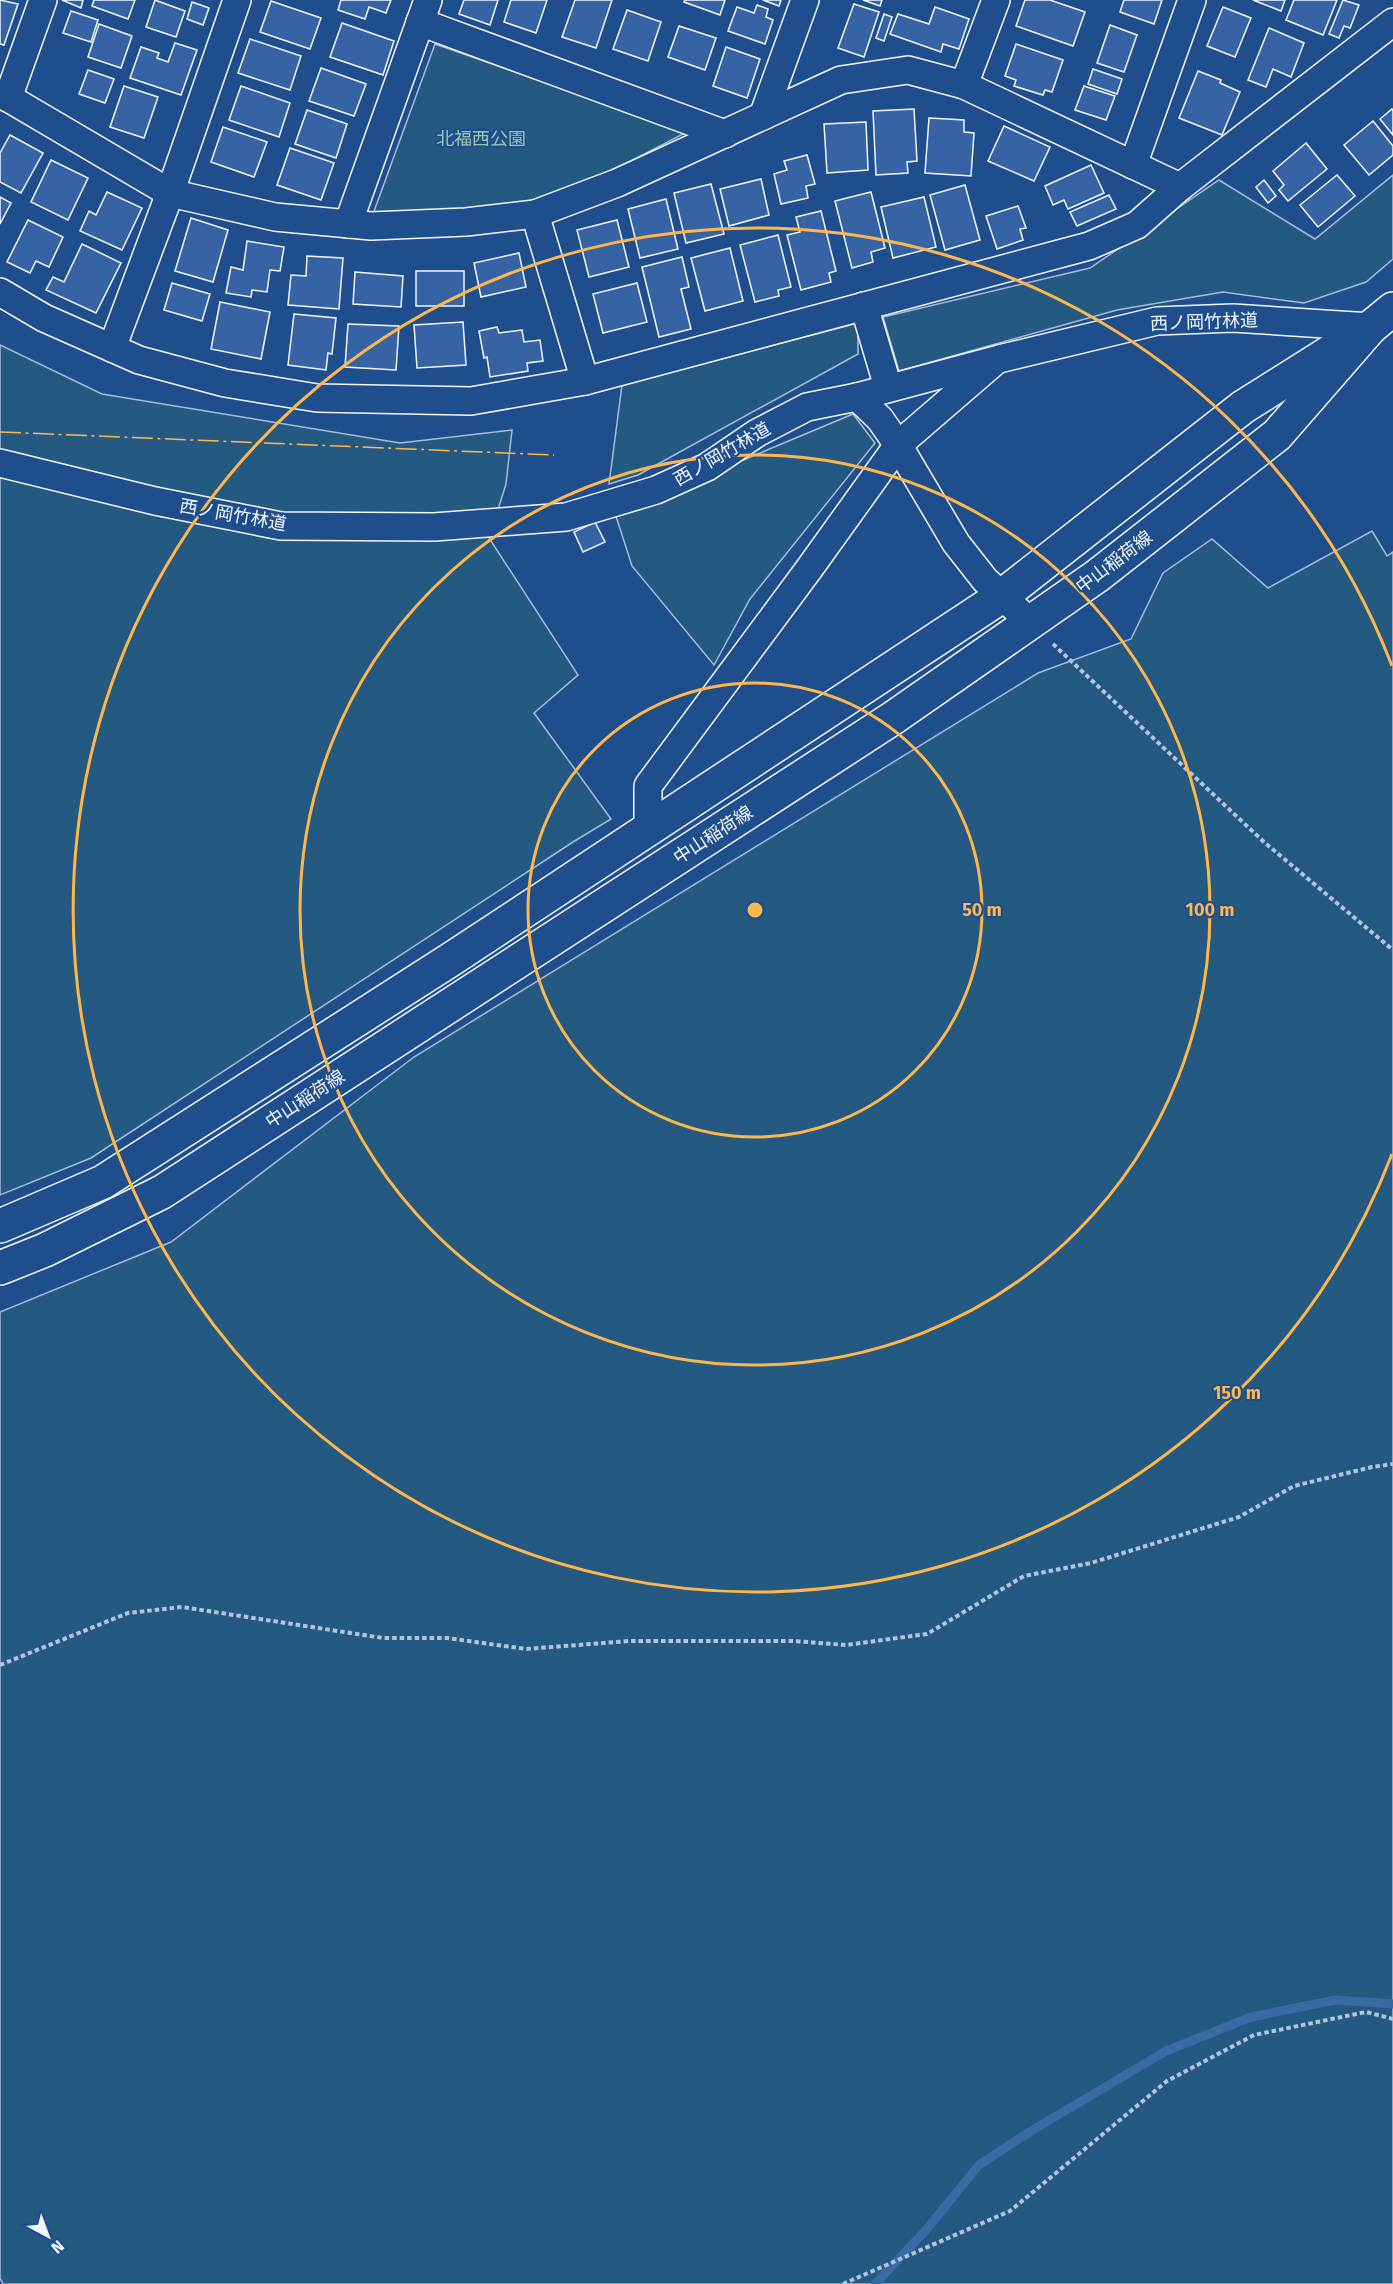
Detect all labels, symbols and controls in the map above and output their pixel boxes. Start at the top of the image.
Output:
park label: 北福西公園 [436,128,526,150]
street label: 西ノ岡竹林道 [1150,309,1258,335]
street label: 西ノ岡竹林道 [670,417,774,491]
street label: 西ノ岡竹林道 [178,495,288,535]
street label: 中山稲荷線 [1071,526,1157,598]
street label: 中山稲荷線 [669,801,757,869]
text: 50 m [962,899,1002,921]
text: 100 m [1186,899,1234,921]
centre of rings [745,900,765,920]
street label: 中山稲荷線 [261,1065,349,1133]
text: 150 m [1213,1382,1261,1404]
north arrow [18,2206,78,2266]
text: N [47,2236,68,2258]

